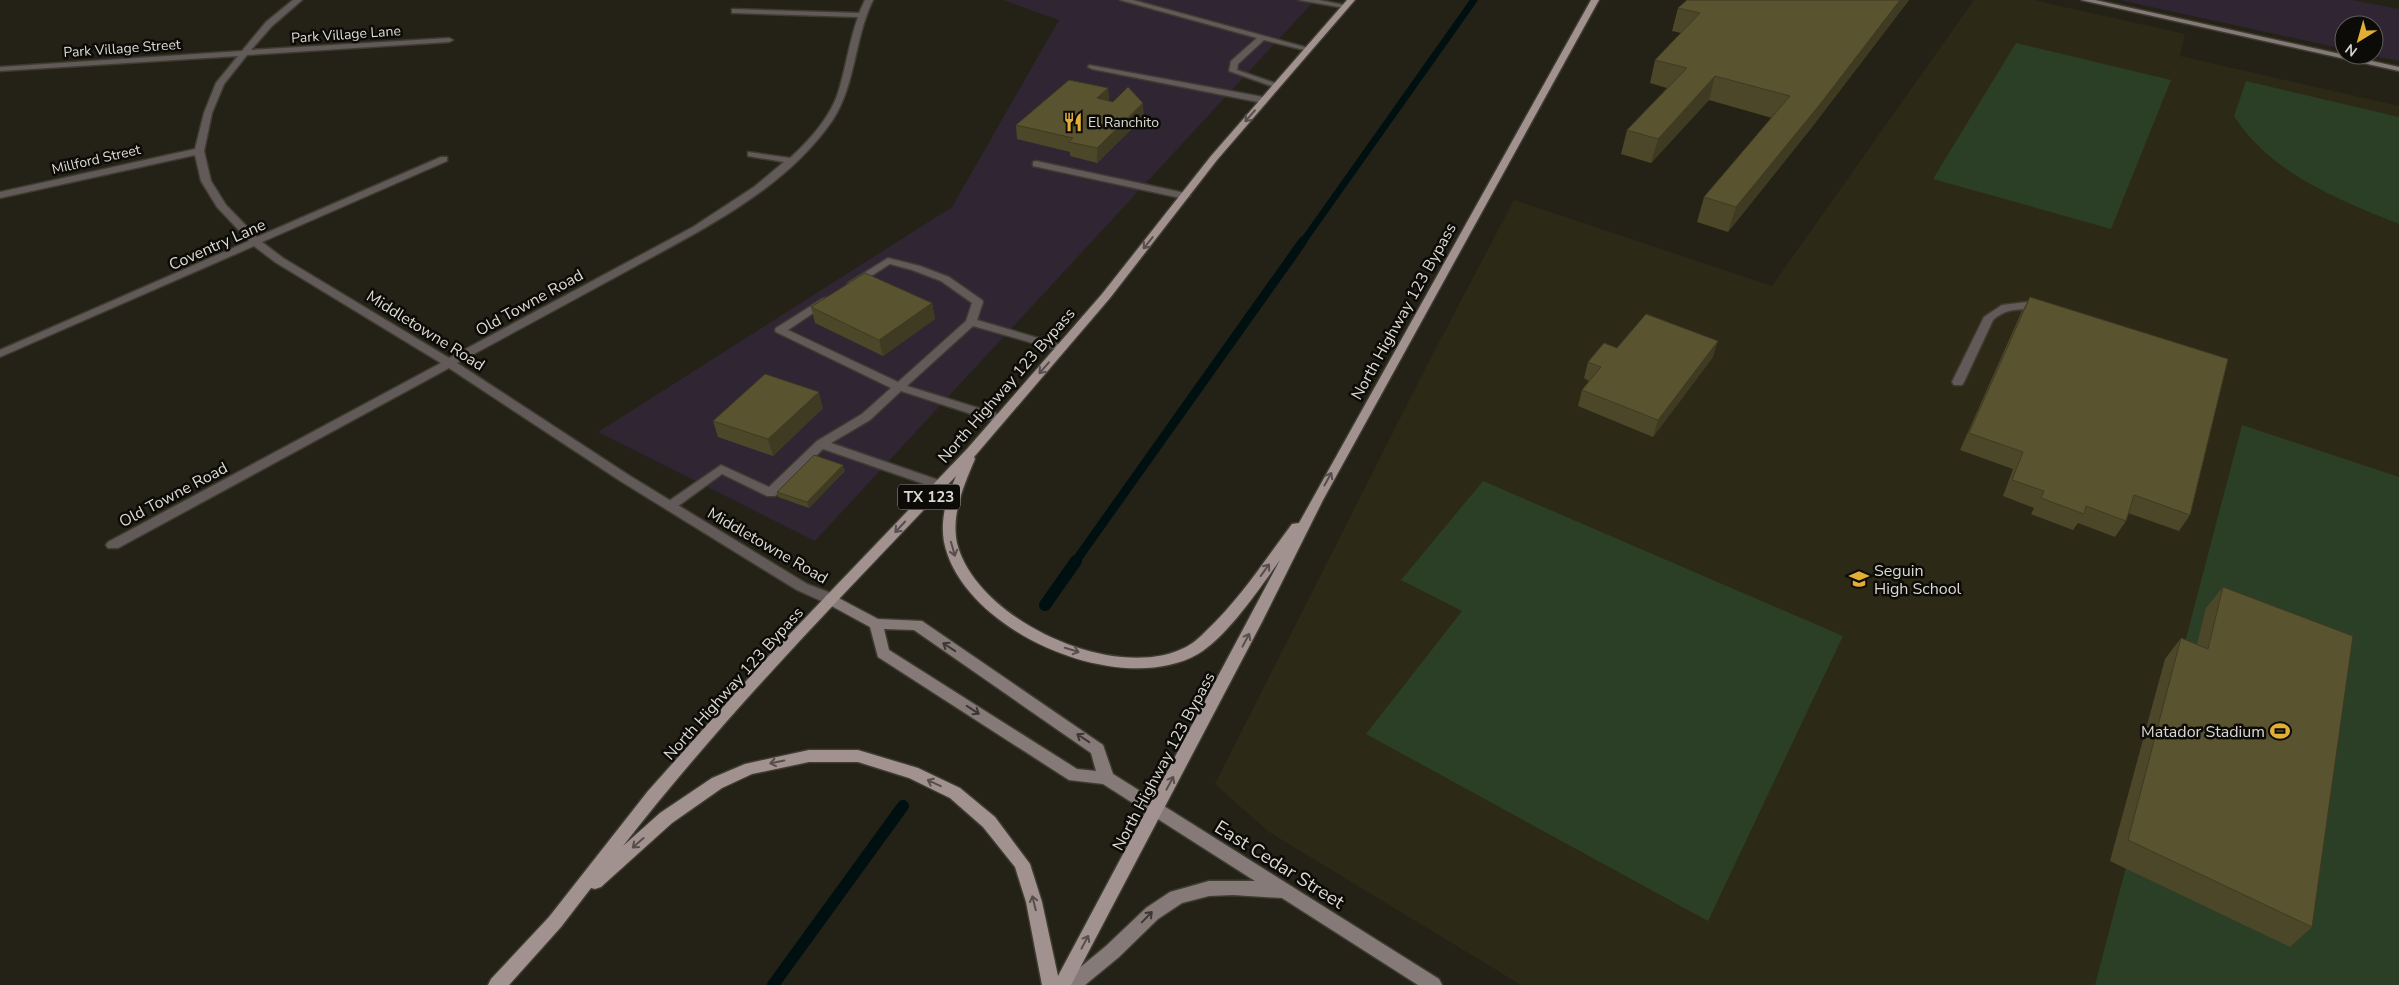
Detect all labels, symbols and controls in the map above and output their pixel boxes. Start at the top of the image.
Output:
north arrow [2334,15,2384,65]
street label: Park Village Lane [291,21,401,48]
street label: Park Village Street [63,35,181,62]
text: N [2342,39,2361,61]
one-way arrow [1244,109,1255,122]
restaurant icon: El Ranchito [1062,111,1084,133]
place label: El Ranchito [1088,113,1159,132]
street label: Millford Street [50,140,142,179]
street label: Coventry Lane [166,214,269,276]
street label: North Highway 123 Bypass [1346,219,1462,404]
one-way arrow [1143,236,1154,249]
street label: Old Towne Road [472,264,587,342]
street label: Middletowne Road [362,286,489,376]
street label: North Highway 123 Bypass [933,303,1080,468]
one-way arrow [1038,361,1050,374]
street label: Old Towne Road [115,457,232,533]
one-way arrow [1323,472,1333,487]
road number: TX 123 [898,484,960,510]
street label: Middletowne Road [703,502,832,589]
one-way arrow [894,521,906,534]
one-way arrow [949,541,959,557]
place label: Seguin High School [1874,560,1962,600]
one-way arrow [1259,564,1270,578]
school or university icon: Seguin High School [1848,568,1870,590]
street label: North Highway 123 Bypass [659,602,809,765]
one-way arrow [1241,632,1251,647]
one-way arrow [942,642,956,652]
one-way arrow [1063,646,1079,656]
street label: North Highway 123 Bypass [1107,668,1220,855]
one-way arrow [966,705,980,715]
sports icon: Matador Stadium [2269,720,2291,742]
place label: Matador Stadium [2141,721,2265,743]
one-way arrow [1076,733,1090,743]
one-way arrow [769,758,785,768]
one-way arrow [1165,776,1175,791]
one-way arrow [927,778,942,787]
street label: East Cedar Street [1210,814,1350,915]
one-way arrow [632,837,645,848]
one-way arrow [1029,895,1038,911]
one-way arrow [1141,911,1153,923]
one-way arrow [1081,935,1090,950]

